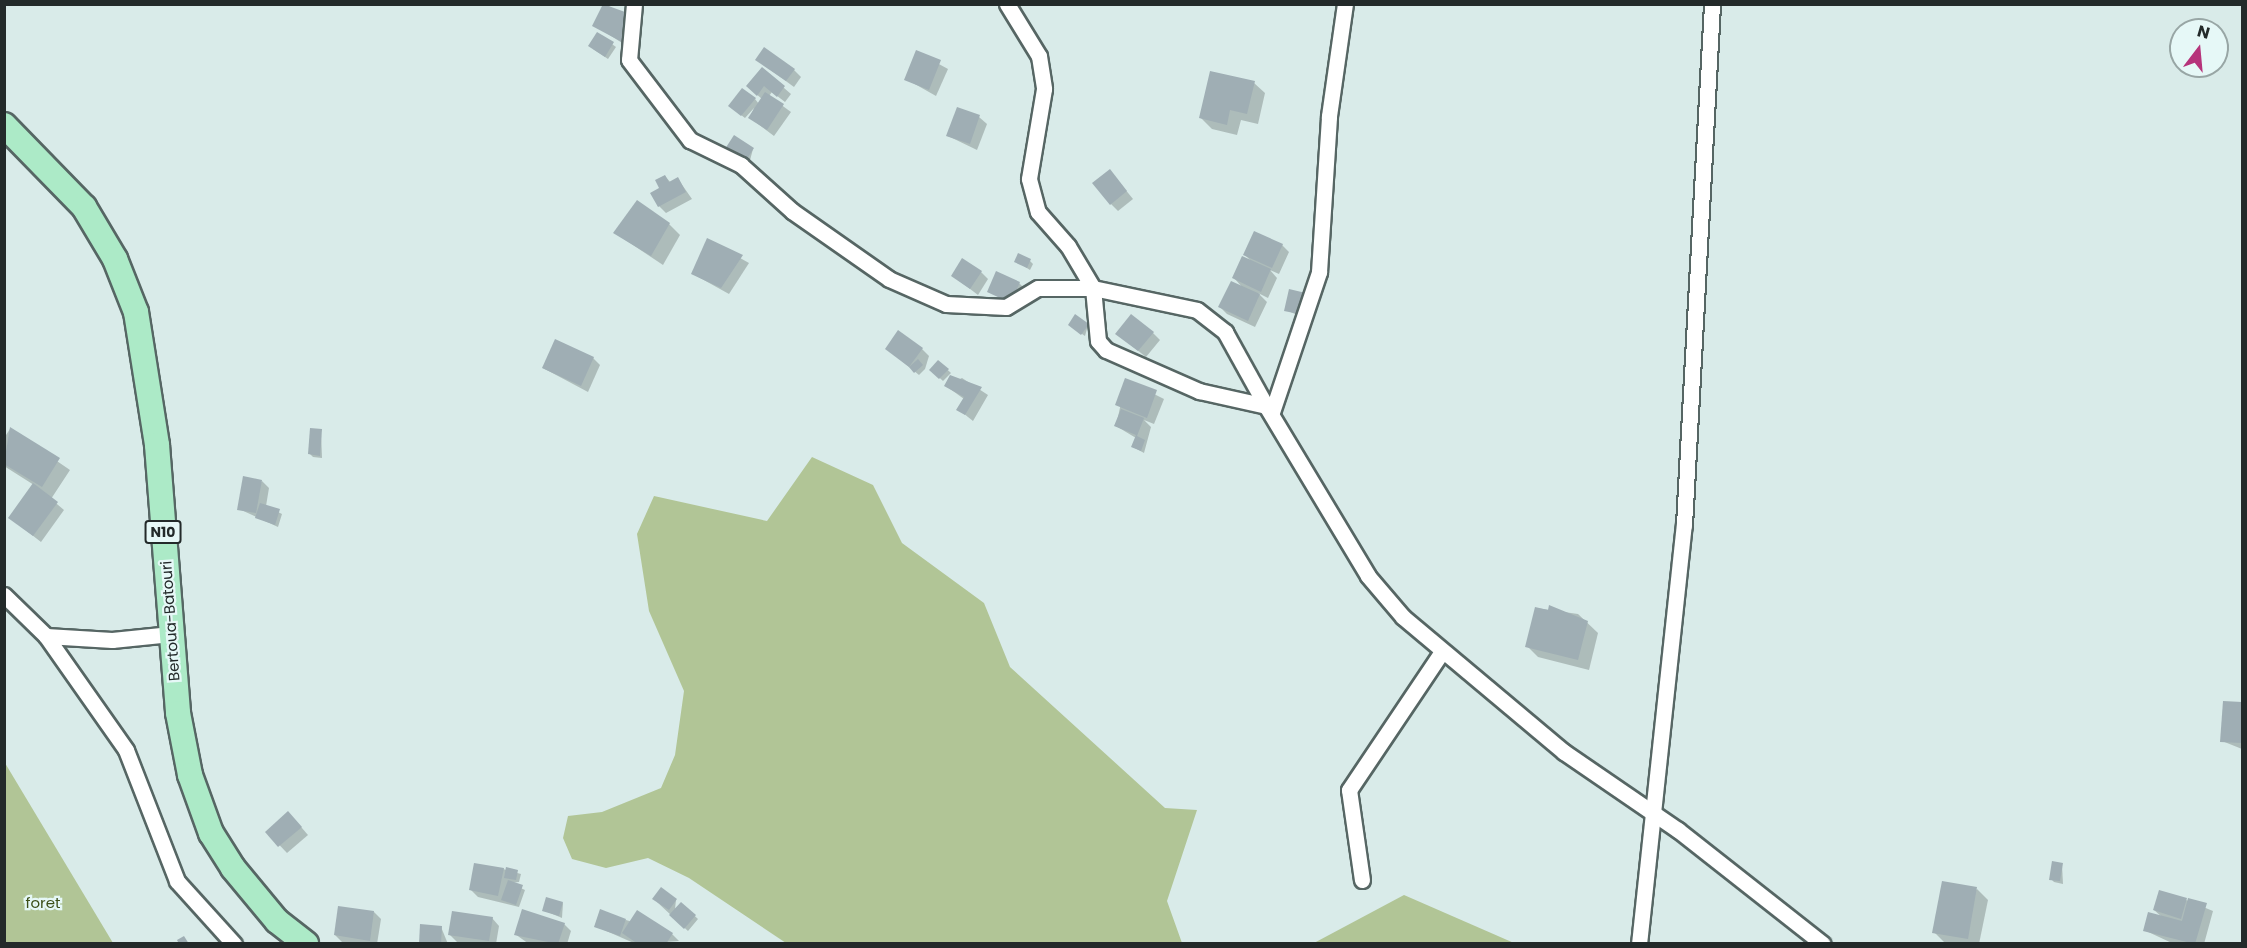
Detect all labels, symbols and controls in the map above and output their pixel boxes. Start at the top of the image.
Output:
north arrow [2169,18,2229,78]
text: N [2195,19,2213,45]
road number: N10 [144,521,182,543]
street label: Bertoua-Batouri [157,560,183,682]
park label: foret [26,894,60,912]

